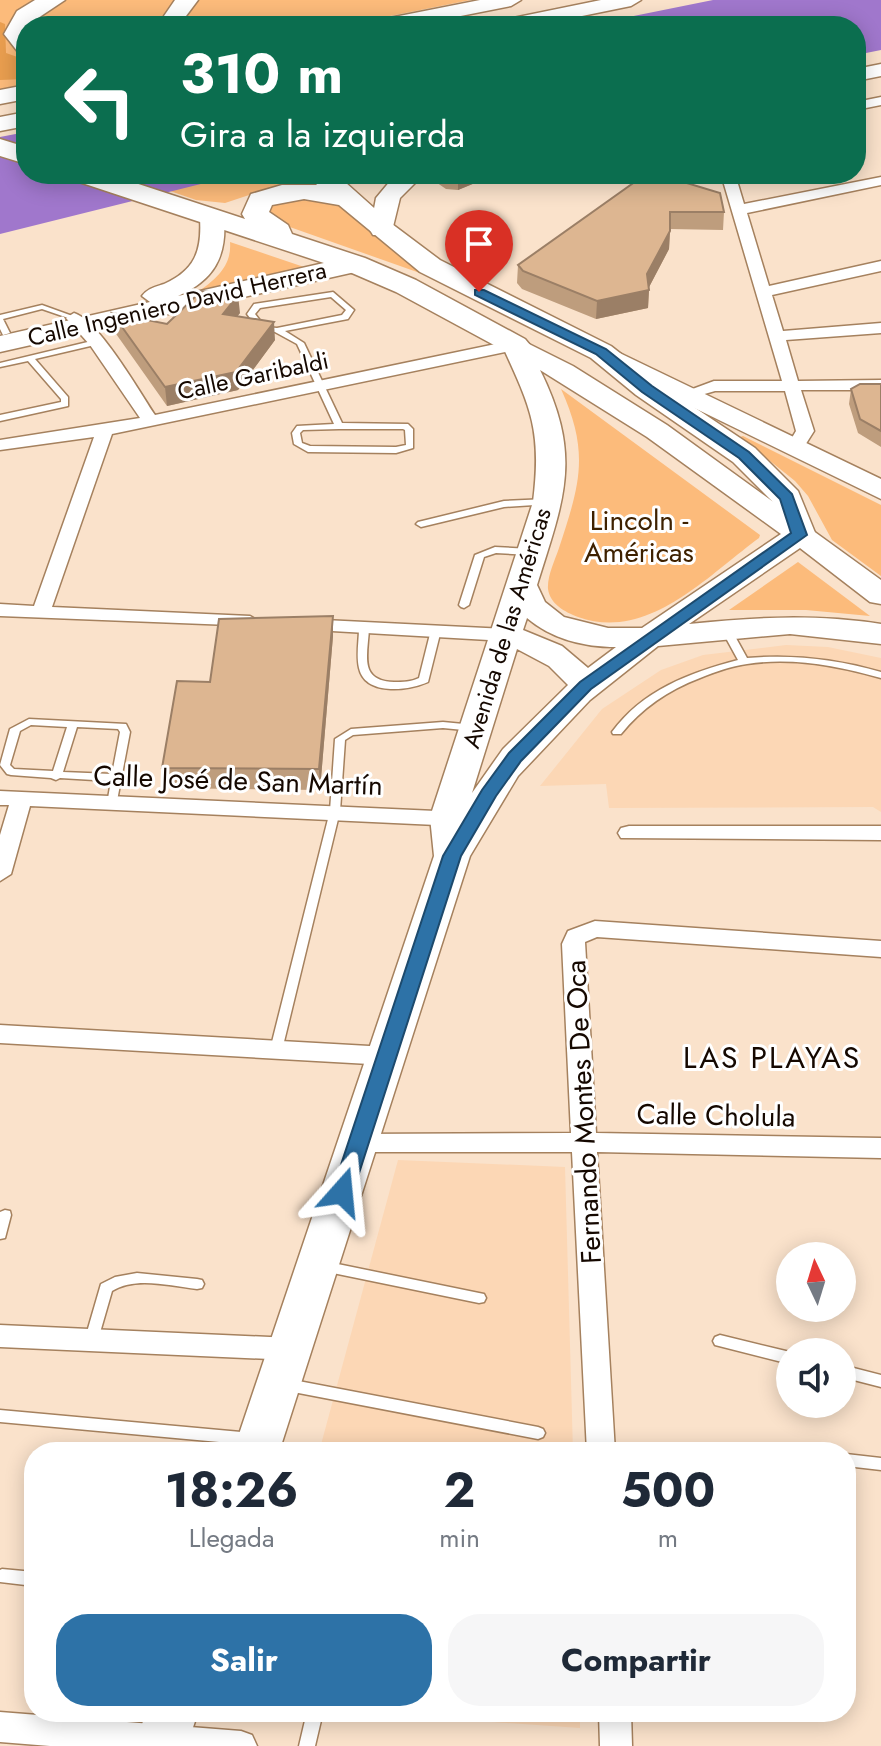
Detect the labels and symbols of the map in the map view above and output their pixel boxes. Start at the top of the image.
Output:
pin [445,210,513,292]
street label: Calle Ingeniero David Herrera [24,252,330,355]
street label: Calle Garibaldi [174,342,332,409]
park label: Lincoln - Américas [584,500,694,573]
street label: Avenida de las Américas [453,503,560,752]
street label: Calle José de San Martín [93,755,383,806]
street label: Fernando Montes De Oca [555,959,612,1265]
district label: LAS PLAYAS [683,1036,861,1079]
street label: Calle Cholula [636,1094,796,1137]
position arrow [300,1150,384,1234]
north arrow [776,1242,856,1322]

